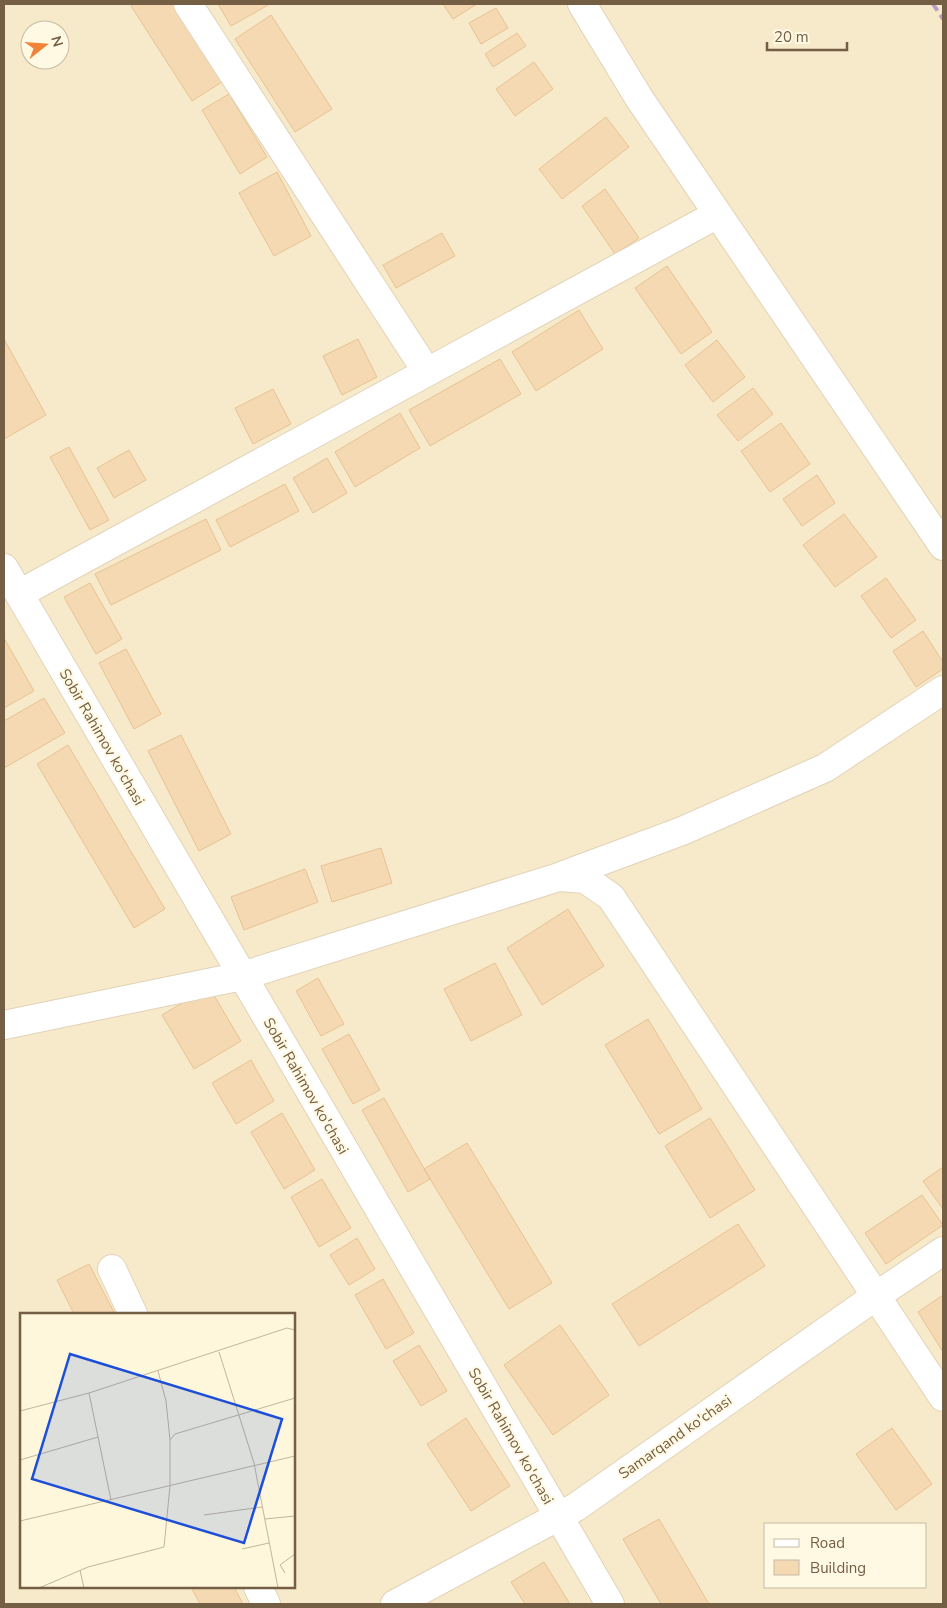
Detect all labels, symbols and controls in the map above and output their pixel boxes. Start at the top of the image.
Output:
north arrow [20,20,70,70]
scale bar [767,20,847,52]
text: 20 m [774,27,809,47]
text: N [46,34,68,49]
street label: Sobir Rahimov ko'chasi [55,665,149,809]
street label: Sobir Rahimov ko'chasi [259,1014,353,1158]
inset map [20,1313,295,1588]
street label: Sobir Rahimov ko'chasi [464,1364,558,1508]
street label: Samarqand ko'chasi [614,1390,736,1484]
legend [764,1523,927,1588]
text: Road [810,1533,845,1553]
text: Building [810,1558,866,1578]

